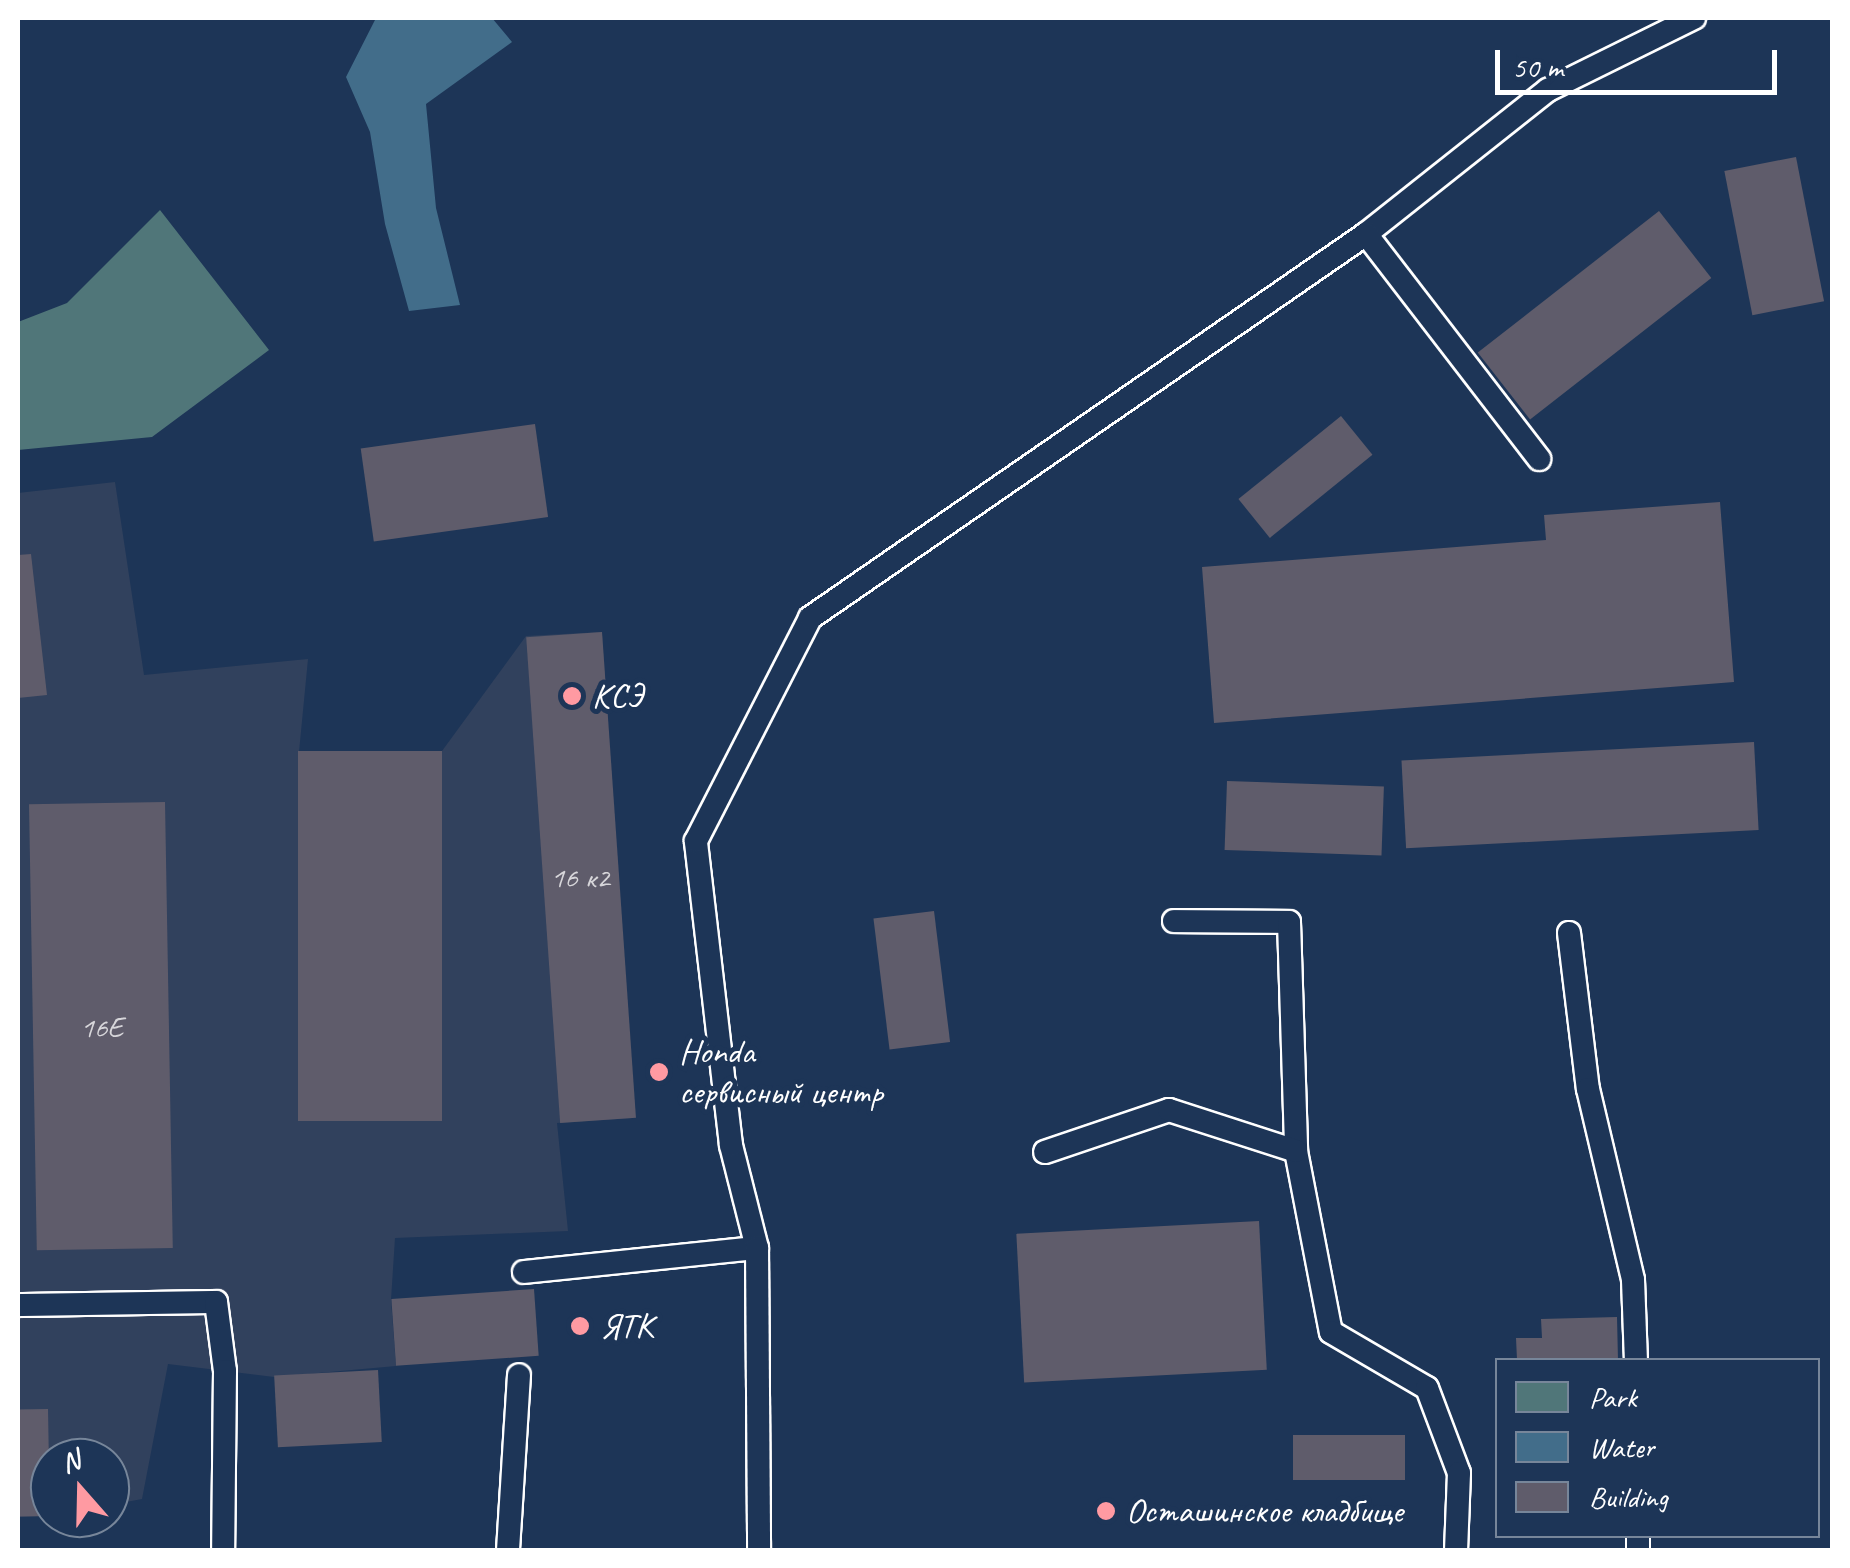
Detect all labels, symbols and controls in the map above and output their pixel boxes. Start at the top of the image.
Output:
scale bar [1500,30,1782,92]
text: 50 m [1512,48,1563,86]
place label: КСЭ [592,675,643,717]
marker: КСЭ [561,685,583,707]
house number: 16 к2 [551,859,609,895]
house number: 16Е [80,1009,124,1045]
place label: Honda сервисный центр [679,1031,883,1113]
marker: Honda сервисный центр [648,1061,670,1083]
place label: ЯТК [600,1305,652,1347]
marker: ЯТК [569,1315,591,1337]
legend [1495,1358,1820,1538]
text: Park [1589,1378,1637,1416]
text: Water [1589,1428,1654,1466]
north arrow [30,1438,130,1538]
text: N [56,1442,84,1481]
text: Building [1589,1478,1668,1516]
place label: Осташинское кладбище [1126,1490,1407,1532]
marker: Осташинское кладбище [1095,1500,1117,1522]

